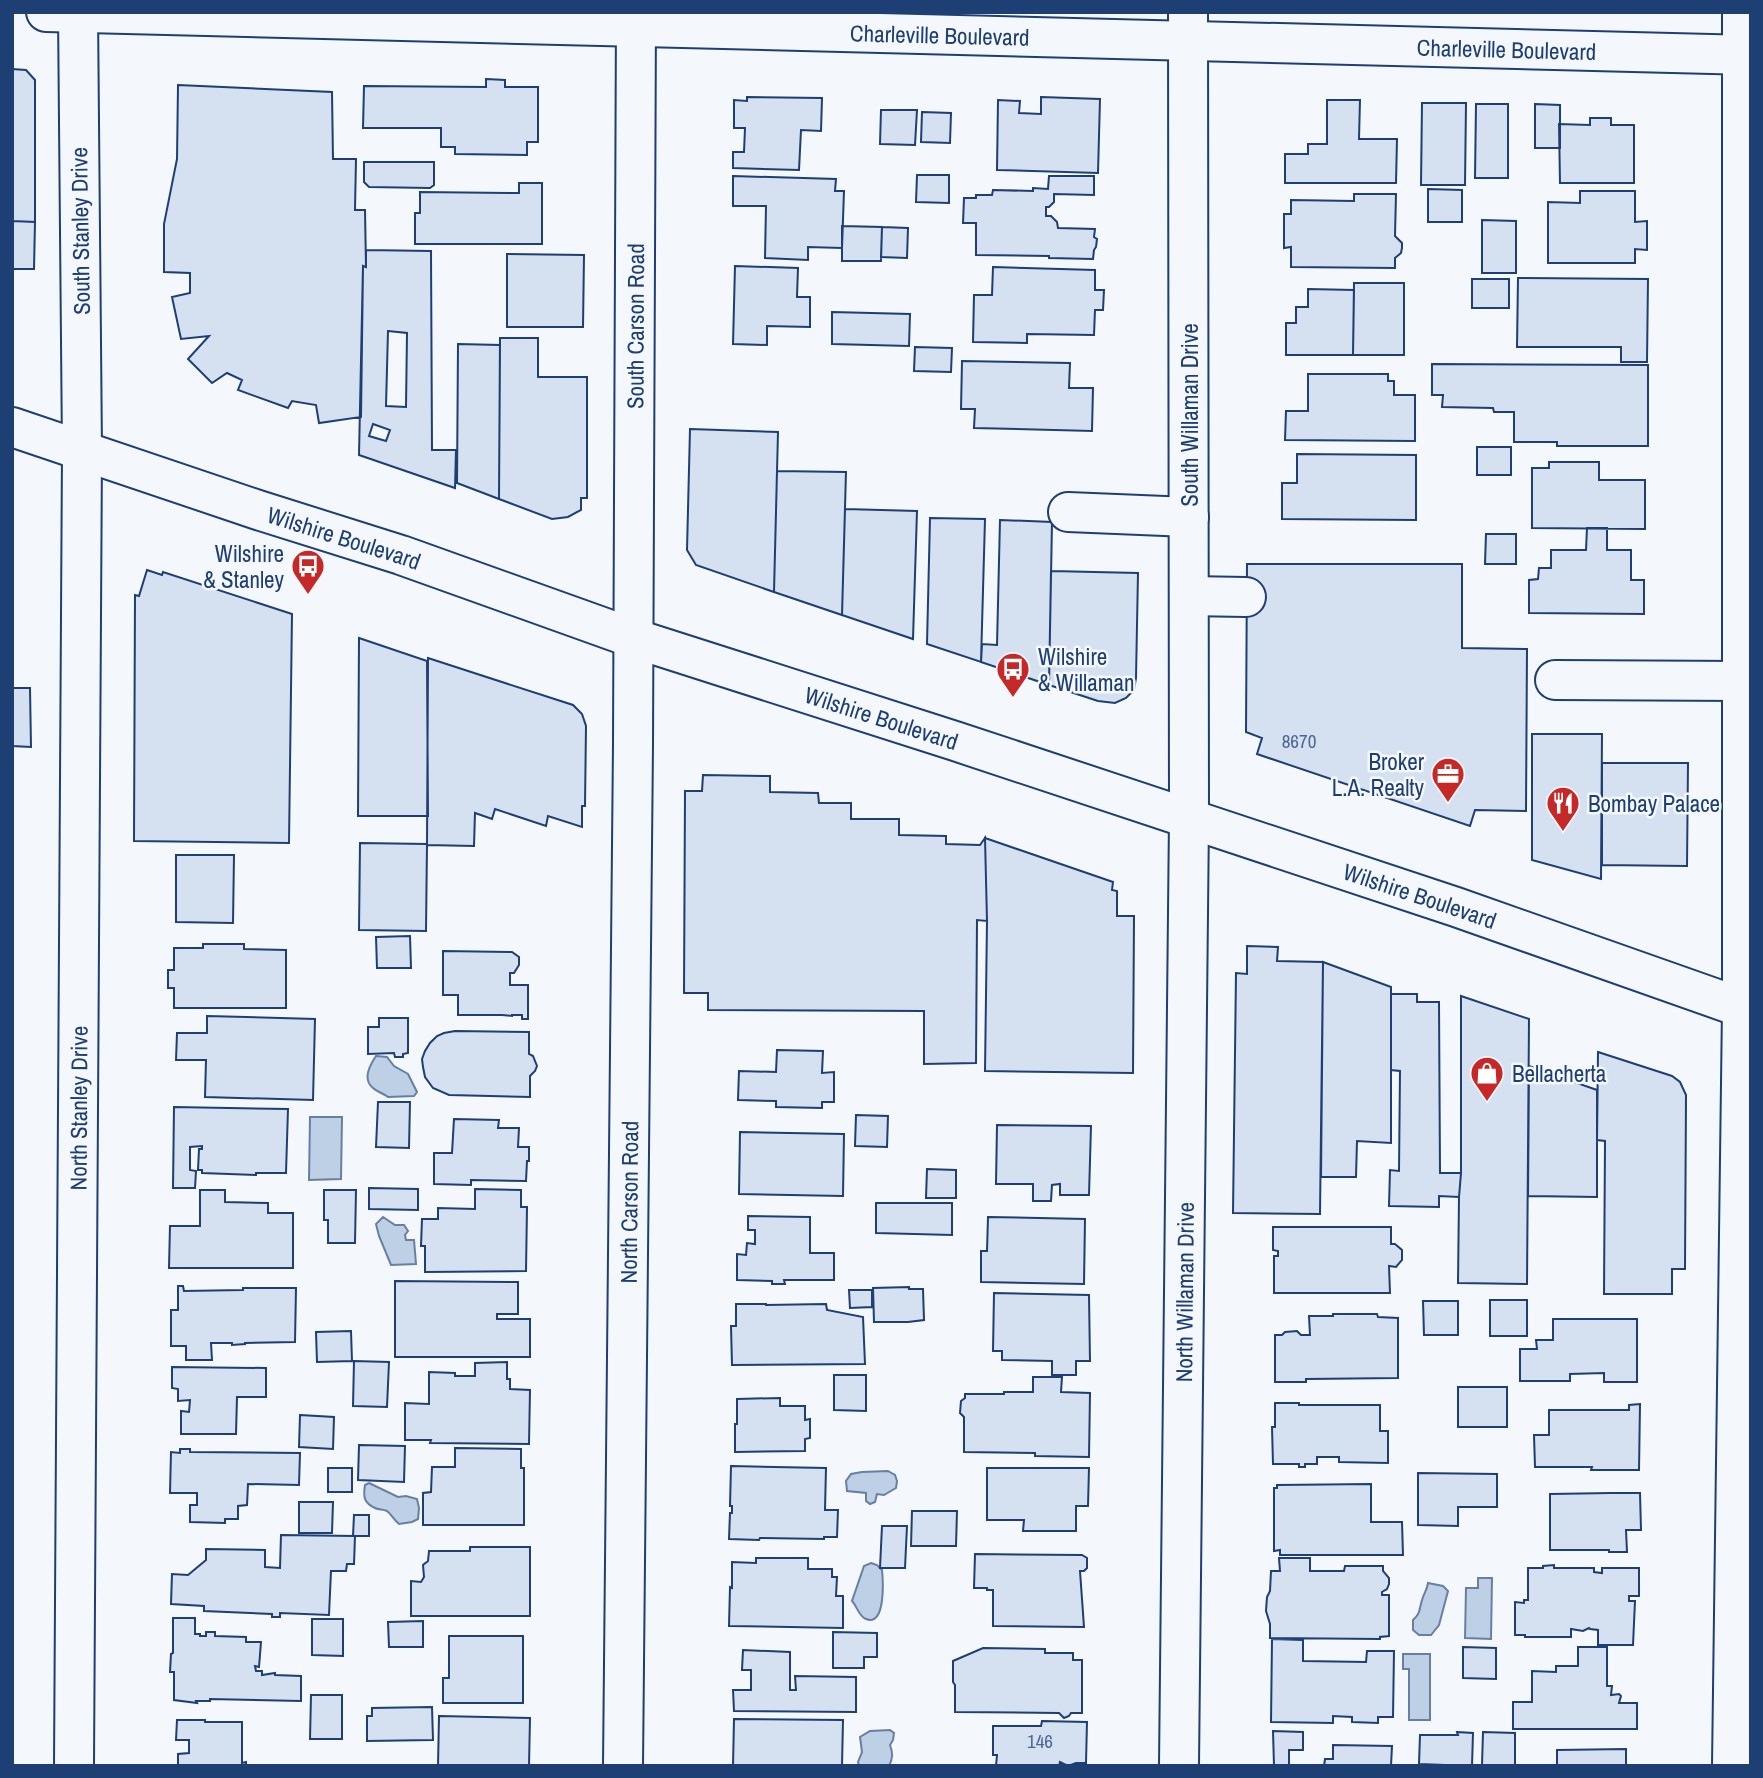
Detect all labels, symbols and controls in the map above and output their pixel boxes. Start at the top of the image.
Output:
street label: Charleville Boulevard [850,17,1030,52]
street label: Charleville Boulevard [1416,31,1597,67]
street label: South Stanley Drive [63,147,97,315]
street label: South Carson Road [619,243,651,409]
street label: South Willaman Drive [1174,323,1205,507]
street label: Wilshire Boulevard [263,498,425,576]
place label: Wilshire & Stanley [203,538,285,595]
bus stop icon: Wilshire & Stanley [289,547,327,596]
place label: Wilshire & Willaman [1038,641,1134,698]
bus stop icon: Wilshire & Willaman [994,650,1032,699]
street label: Wilshire Boulevard [801,678,962,757]
house number: 8670 [1282,728,1316,754]
place label: Broker L.A. Realty [1332,746,1425,803]
office icon: Broker L.A. Realty [1429,755,1467,804]
restaurant icon: Bombay Palace [1544,784,1582,833]
place label: Bombay Palace [1588,788,1720,819]
street label: Wilshire Boulevard [1340,855,1501,936]
street label: North Stanley Drive [62,1026,94,1190]
shop icon: Bellacherta [1468,1054,1506,1103]
place label: Bellacherta [1512,1058,1607,1089]
street label: North Carson Road [612,1121,645,1283]
street label: North Willaman Drive [1168,1202,1200,1382]
house number: 146 [1027,1728,1053,1754]

